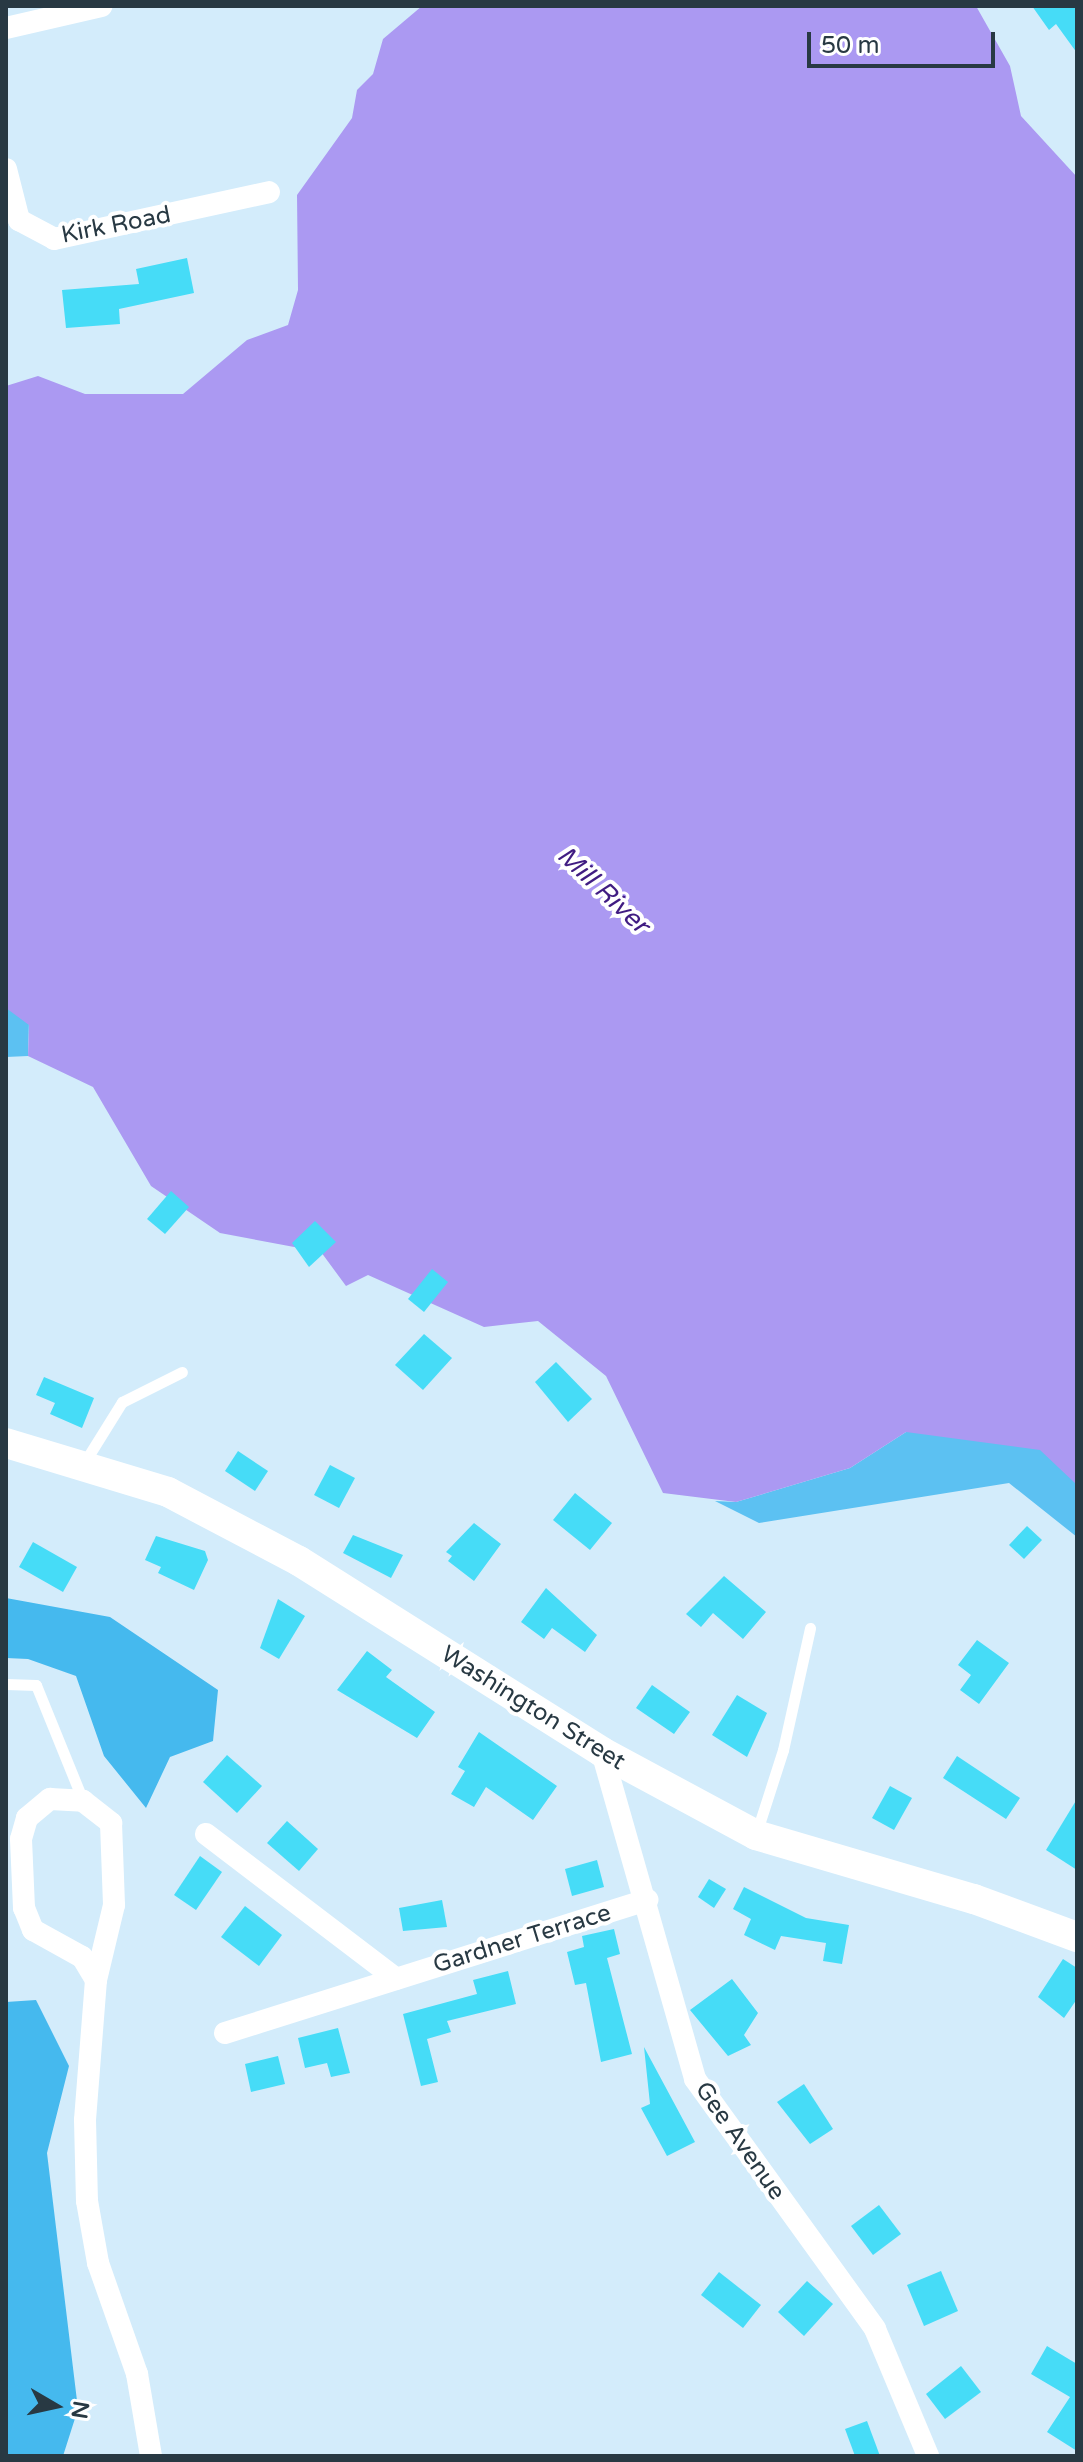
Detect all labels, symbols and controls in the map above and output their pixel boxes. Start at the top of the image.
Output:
scale bar [811,16,999,66]
text: 50 m [821,31,879,60]
street label: Kirk Road [59,200,173,250]
water label: Mill River [551,840,655,940]
street label: Washington Street [436,1640,630,1776]
street label: Gardner Terrace [430,1898,614,1980]
street label: Gee Avenue [689,2076,791,2206]
north arrow [16,2366,96,2446]
text: N [65,2399,94,2421]

